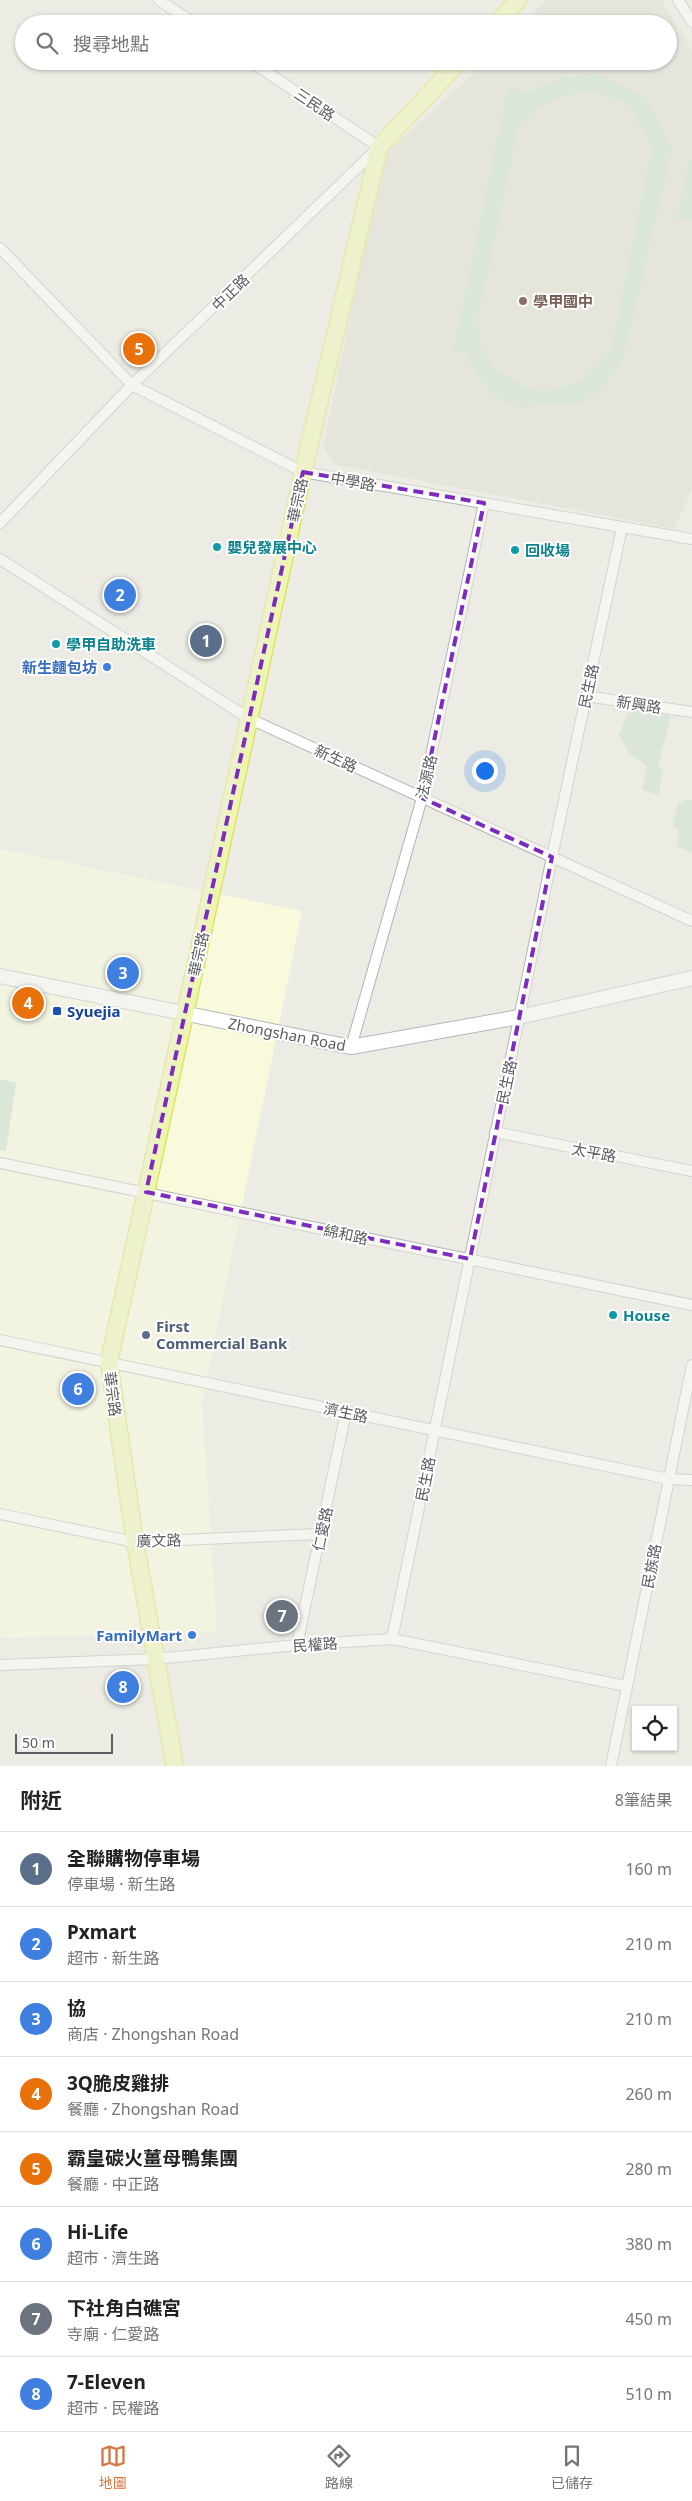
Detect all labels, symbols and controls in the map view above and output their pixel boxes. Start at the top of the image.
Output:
search box [15,15,677,70]
icon: search [33,29,61,57]
text: 搜尋地點 [73,31,149,57]
street label: 三民路 [291,83,339,125]
street label: 中正路 [207,269,253,315]
place label: 學甲國中 [533,291,593,311]
marker: 學甲國中 [517,295,529,307]
pin: 5 [123,330,155,368]
street label: 中學路 [329,467,377,495]
street label: 華宗路 [283,476,311,524]
place label: 嬰兒發展中心 [227,537,317,557]
place label: 回收場 [525,540,570,560]
marker: 嬰兒發展中心 [211,541,223,553]
marker: 回收場 [509,544,521,556]
pin: 2 [104,576,136,614]
pin: 1 [190,622,222,660]
place label: 學甲自助洗車 [66,634,156,654]
marker: 學甲自助洗車 [50,638,62,650]
place label: 新生麵包坊 [22,657,97,677]
marker: 新生麵包坊 [101,661,113,673]
street label: 民生路 [574,662,602,710]
street label: 新興路 [615,691,663,717]
street label: 新生路 [311,739,361,777]
street label: 法源路 [411,753,441,801]
your location [472,758,498,784]
street label: 華宗路 [184,930,212,978]
pin: 3 [107,954,139,992]
pin: 4 [12,984,44,1022]
place label: Syuejia [67,1001,120,1021]
marker: Syuejia [51,1005,63,1017]
street label: Zhongshan Road [226,1013,348,1055]
street label: 民生路 [492,1058,520,1106]
street label: 太平路 [570,1138,618,1166]
street label: 綿和路 [322,1220,370,1248]
place label: House [623,1305,670,1325]
marker: House [607,1309,619,1321]
place label: First Commercial Bank [156,1316,288,1353]
marker: First Commercial Bank [140,1329,152,1341]
pin: 6 [62,1370,94,1408]
street label: 華宗路 [100,1370,126,1418]
street label: 濟生路 [322,1398,370,1426]
street label: 民生路 [411,1455,439,1503]
street label: 仁愛路 [308,1505,336,1553]
street label: 廣文路 [136,1530,182,1550]
street label: 民族路 [637,1542,665,1590]
pin: 7 [266,1597,298,1635]
place label: FamilyMart [96,1625,182,1645]
marker: FamilyMart [186,1629,198,1641]
street label: 民權路 [292,1632,338,1656]
pin: 8 [107,1668,139,1706]
map controls [632,1706,677,1751]
button: locate [632,1706,677,1751]
scale bar [15,1731,112,1754]
text: 50 m [22,1733,55,1752]
text: 附近 [20,1786,62,1814]
text: 8筆結果 [615,1789,672,1811]
text: 全聯購物停車場 [67,1845,200,1871]
text: 1 [31,1858,41,1880]
text: 160 m [625,1858,672,1880]
text: 停車場 · 新生路 [67,1873,176,1895]
text: Pxmart [67,1919,136,1945]
text: 2 [31,1933,41,1955]
text: 210 m [625,1933,672,1955]
text: 超市 · 新生路 [67,1947,160,1969]
text: 協 [67,1995,86,2021]
text: 3 [31,2008,41,2030]
text: 210 m [625,2008,672,2030]
text: 商店 · Zhongshan Road [67,2023,239,2045]
text: 3Q脆皮雞排 [67,2070,169,2096]
text: 4 [31,2083,41,2105]
text: 260 m [625,2083,672,2105]
text: 餐廳 · Zhongshan Road [67,2098,239,2120]
text: 霸皇碳火薑母鴨集團 [67,2145,238,2171]
text: 5 [31,2158,41,2180]
text: 280 m [625,2158,672,2180]
text: 餐廳 · 中正路 [67,2173,160,2195]
text: Hi-Life [67,2219,128,2245]
text: 6 [31,2233,41,2255]
text: 380 m [625,2233,672,2255]
text: 超市 · 濟生路 [67,2247,160,2269]
text: 下社角白礁宮 [67,2295,181,2321]
text: 7 [31,2308,41,2330]
text: 450 m [625,2308,672,2330]
text: 寺廟 · 仁愛路 [67,2323,160,2345]
text: 7-Eleven [67,2369,146,2395]
text: 8 [31,2383,41,2405]
text: 510 m [625,2383,672,2405]
text: 超市 · 民權路 [67,2397,160,2419]
tab: 地圖 [99,2442,127,2492]
tab: 路線 [325,2442,353,2492]
tab: 已儲存 [551,2442,593,2492]

